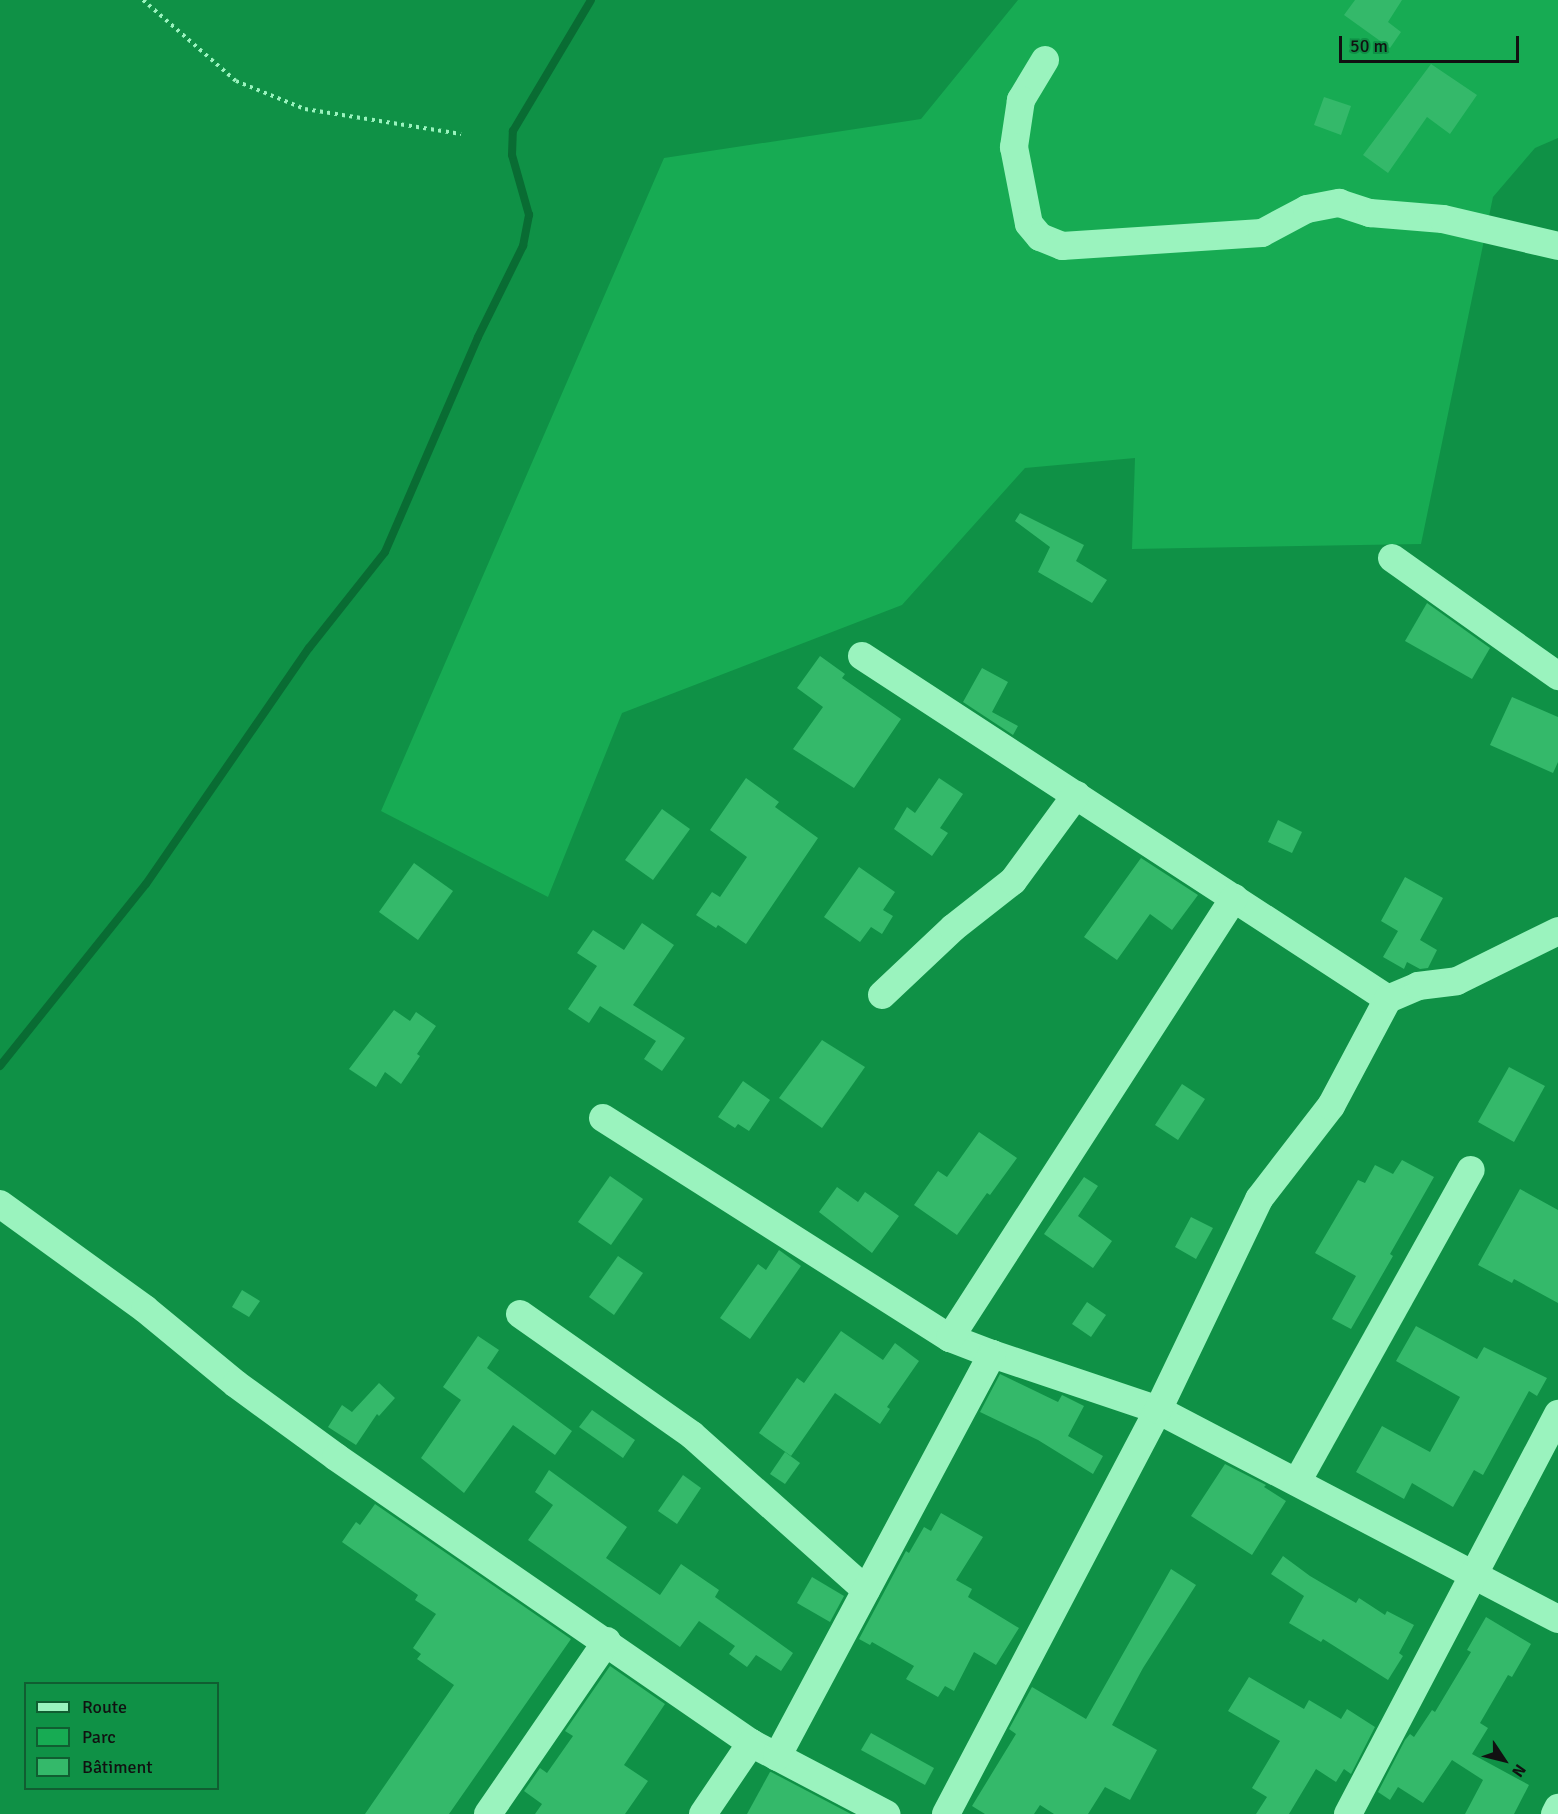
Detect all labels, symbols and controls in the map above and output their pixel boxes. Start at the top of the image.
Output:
scale bar [1342,24,1522,62]
text: 50 m [1350,35,1388,57]
legend [24,1682,219,1790]
text: Route [82,1696,127,1718]
text: Parc [82,1726,116,1748]
north arrow [1474,1730,1534,1790]
text: Bâtiment [82,1756,153,1778]
text: N [1507,1760,1530,1781]

